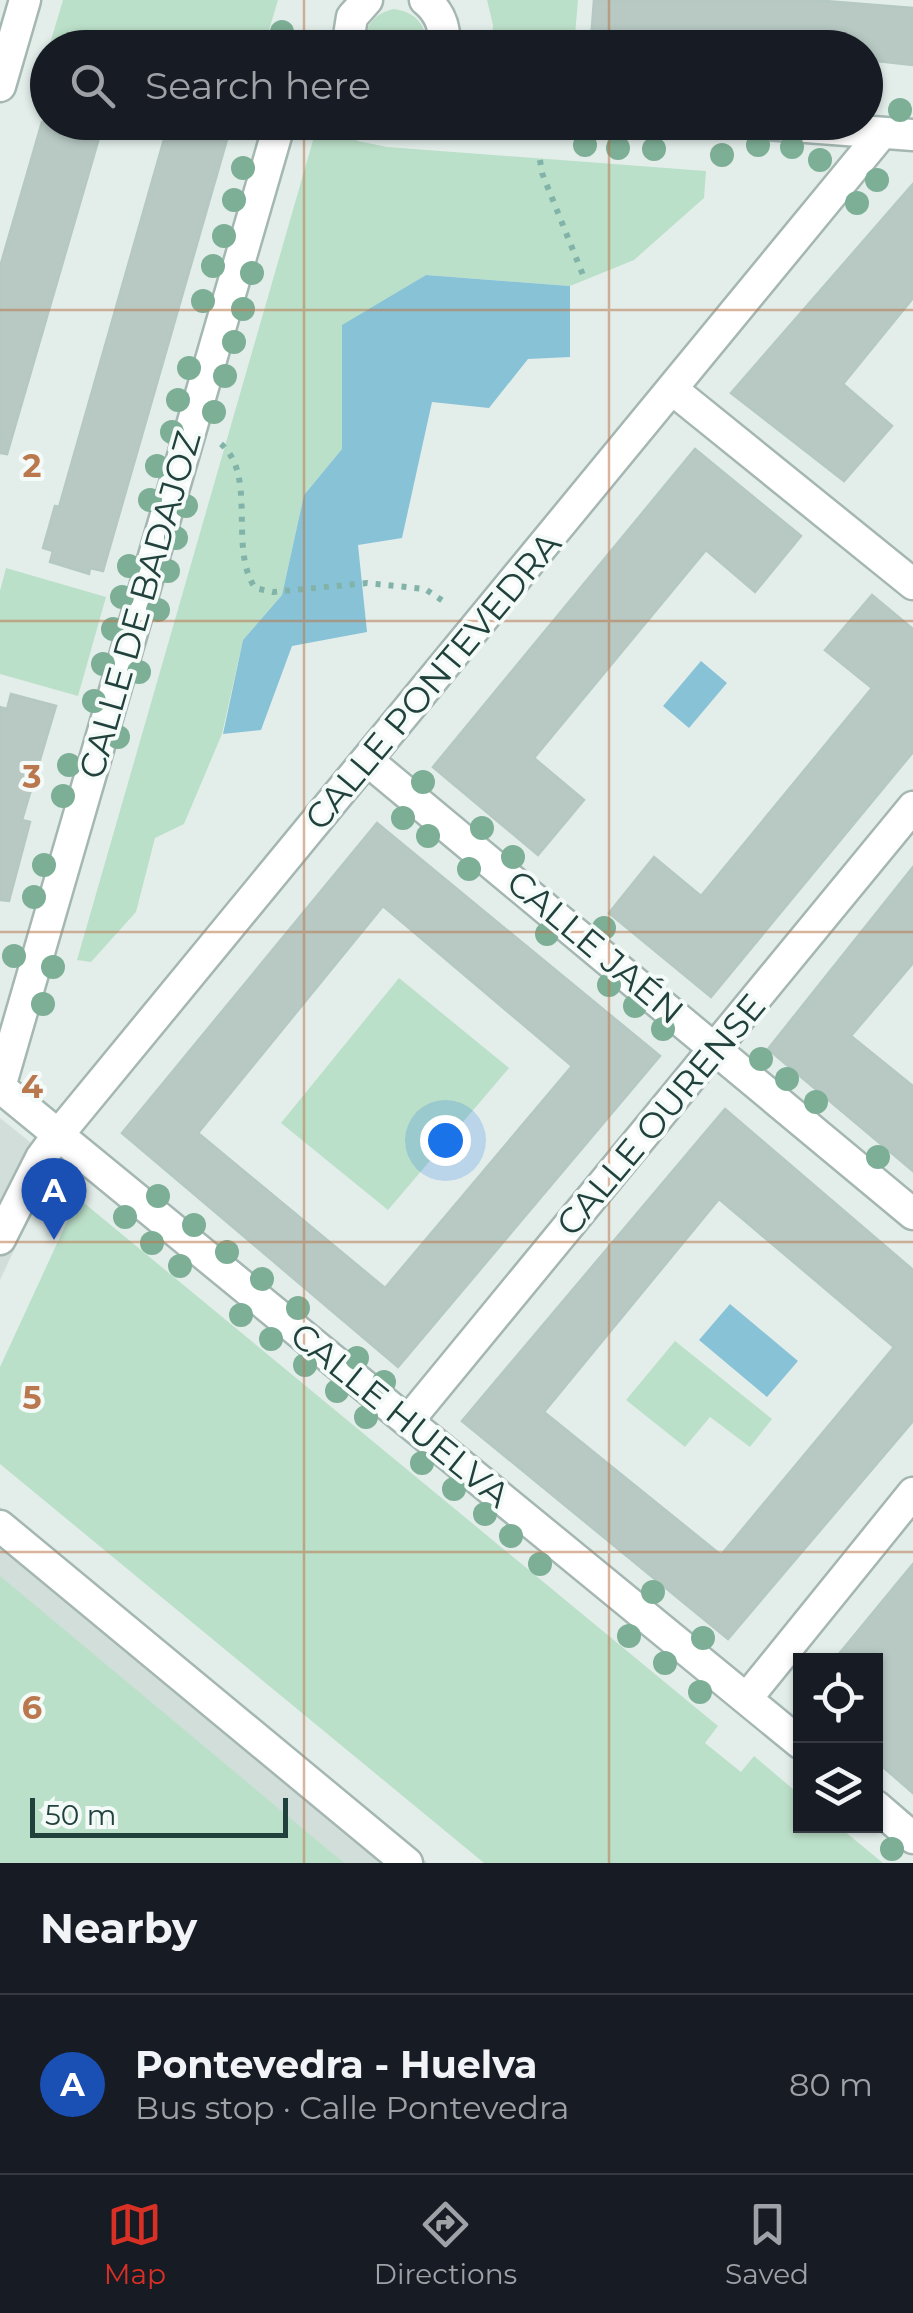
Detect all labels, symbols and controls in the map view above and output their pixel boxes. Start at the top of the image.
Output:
search box [30,30,883,140]
icon: search [65,58,120,113]
text: Search here [145,62,371,109]
street label: CALLE DE BADAJOZ [69,426,210,784]
text: 2 [23,446,41,485]
street label: CALLE PONTEVEDRA [295,522,570,838]
text: 3 [22,757,41,796]
street label: CALLE JAÉN [498,860,692,1033]
street label: CALLE OURENSE [547,985,774,1244]
text: 4 [21,1067,43,1106]
your location [420,1115,471,1166]
pin: A [22,1158,86,1240]
street label: CALLE HUELVA [282,1313,519,1517]
text: 5 [22,1378,42,1417]
map controls [793,1653,883,1833]
button: locate [793,1653,883,1743]
text: 6 [22,1688,42,1727]
button: layers [793,1743,883,1833]
scale bar [30,1793,288,1838]
text: 50 m [45,1798,116,1832]
text: Nearby [40,1902,197,1954]
text: Pontevedra - Huelva [135,2041,538,2088]
text: A [60,2065,85,2104]
text: 80 m [789,2065,873,2104]
text: Bus stop · Calle Pontevedra [135,2088,569,2127]
tab: Map [104,2197,166,2291]
tab: Directions [374,2197,517,2291]
tab: Saved [725,2197,809,2291]

